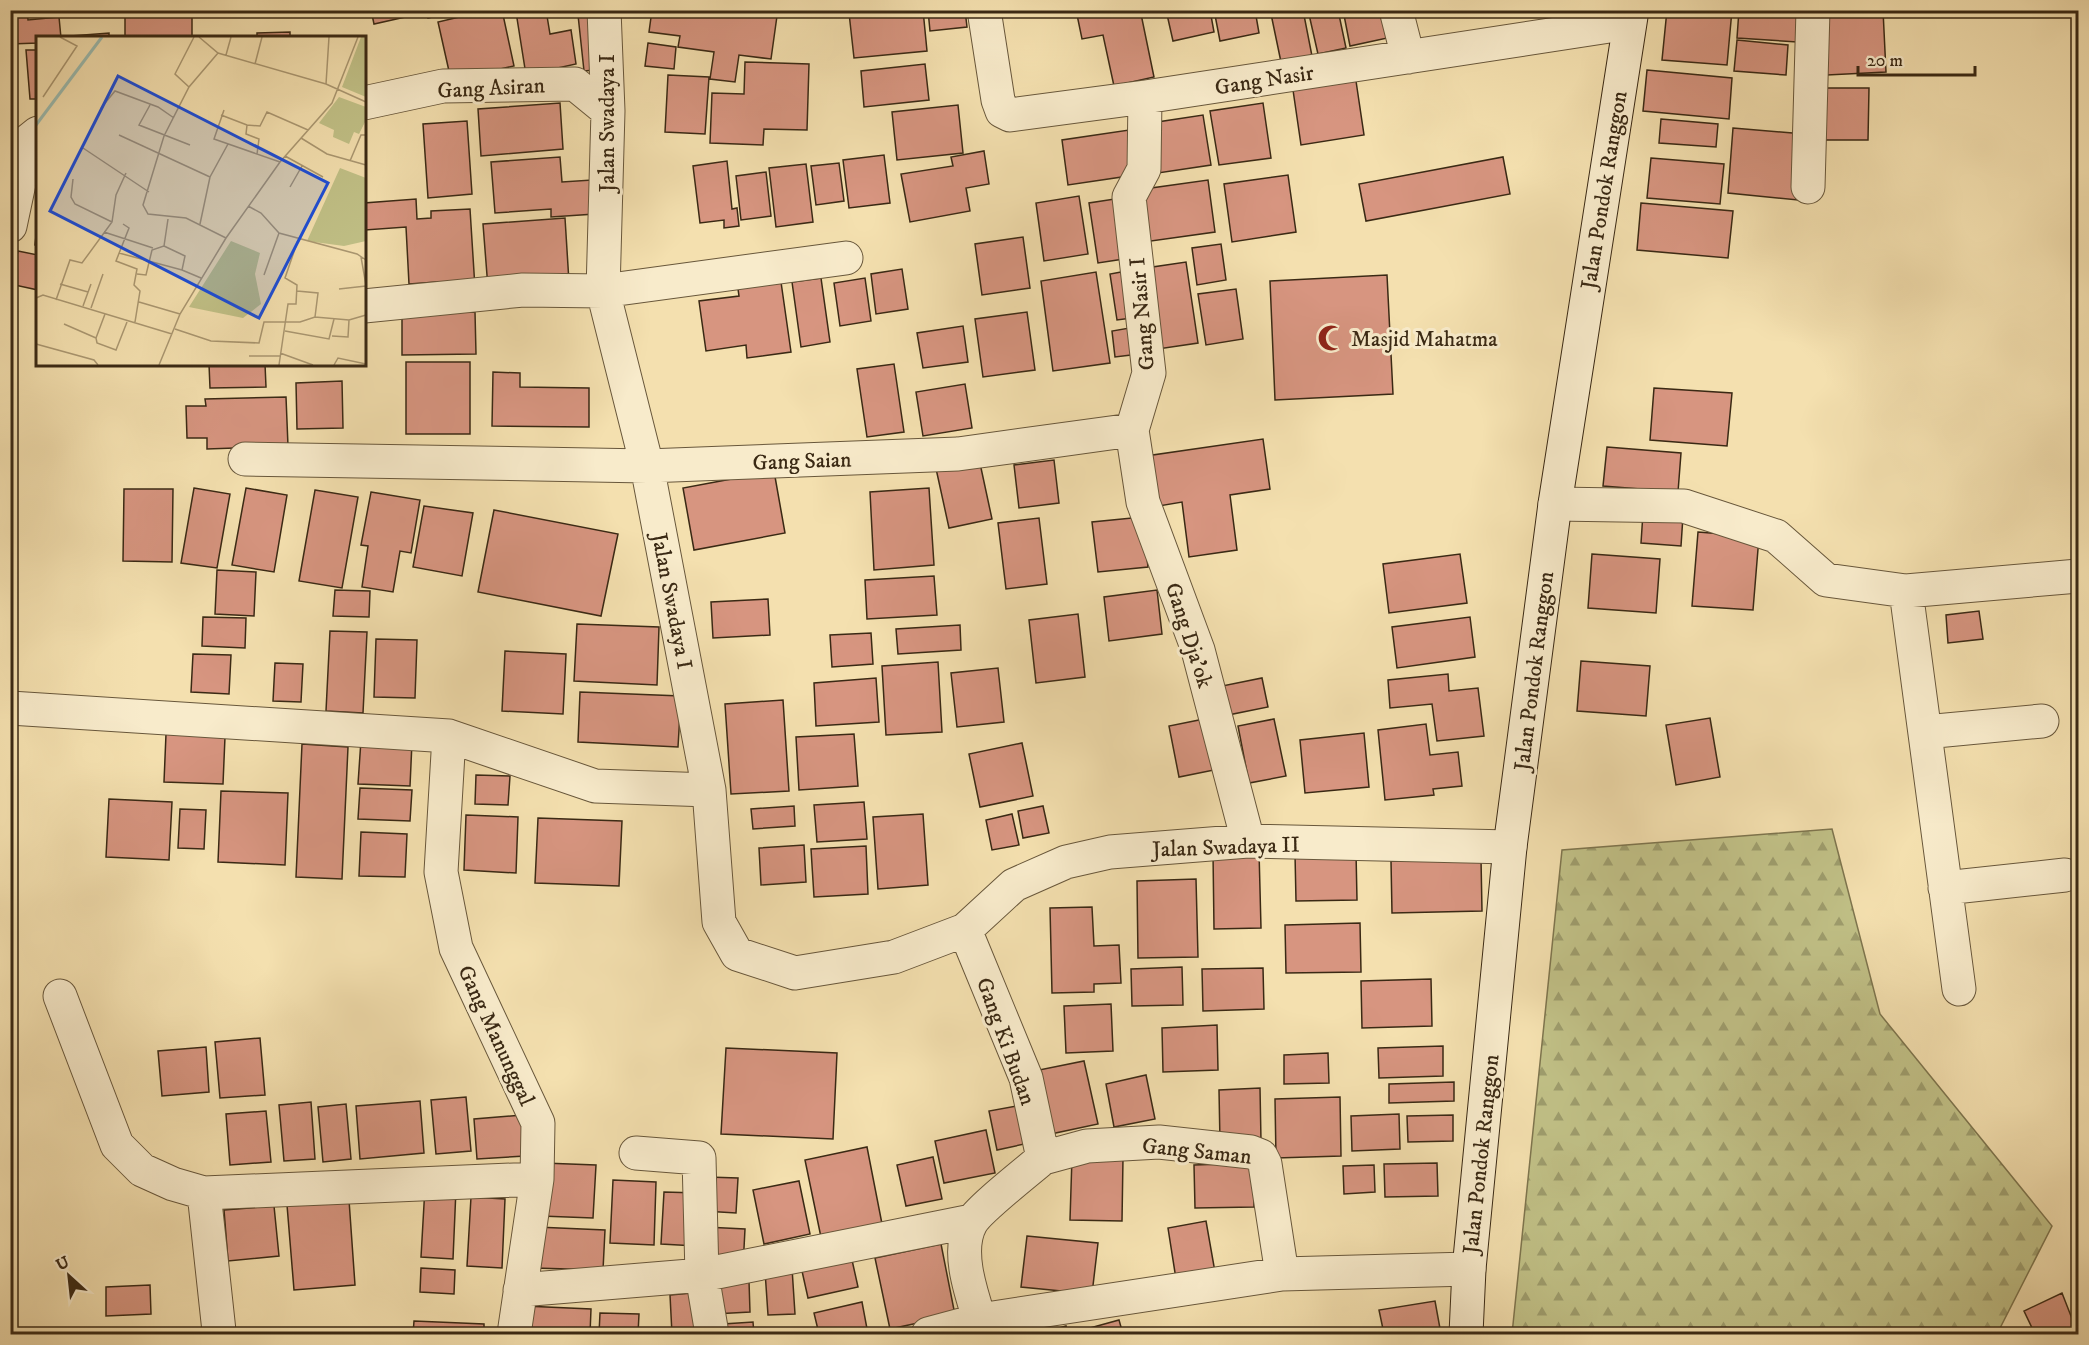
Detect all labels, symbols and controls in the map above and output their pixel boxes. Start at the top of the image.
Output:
inset map [36,36,366,366]
scale bar [1858,39,1975,77]
text: 20 m [1867,50,1903,72]
street label: Jalan Swadaya I [594,54,621,194]
street label: Gang Nasir [1213,59,1316,102]
street label: Gang Asiran [437,72,546,105]
street label: Jalan Pondok Ranggon [1575,89,1634,293]
street label: Gang Nasir I [1124,256,1161,372]
mosque icon: Masjid Mahatma [1316,323,1346,353]
place label: Masjid Mahatma [1351,326,1498,353]
street label: Gang Saian [752,446,853,477]
street label: Jalan Swadaya I [645,529,698,672]
street label: Jalan Pondok Ranggon [1509,569,1560,774]
street label: Gang Dja'ok [1159,579,1218,692]
street label: Jalan Swadaya II [1150,831,1300,864]
street label: Gang Manunggal [451,961,540,1111]
street label: Gang Ki Budan [970,974,1041,1109]
street label: Jalan Pondok Ranggon [1457,1052,1505,1257]
street label: Gang Saman [1141,1132,1253,1171]
north arrow [39,1246,99,1306]
text: U [53,1252,73,1275]

